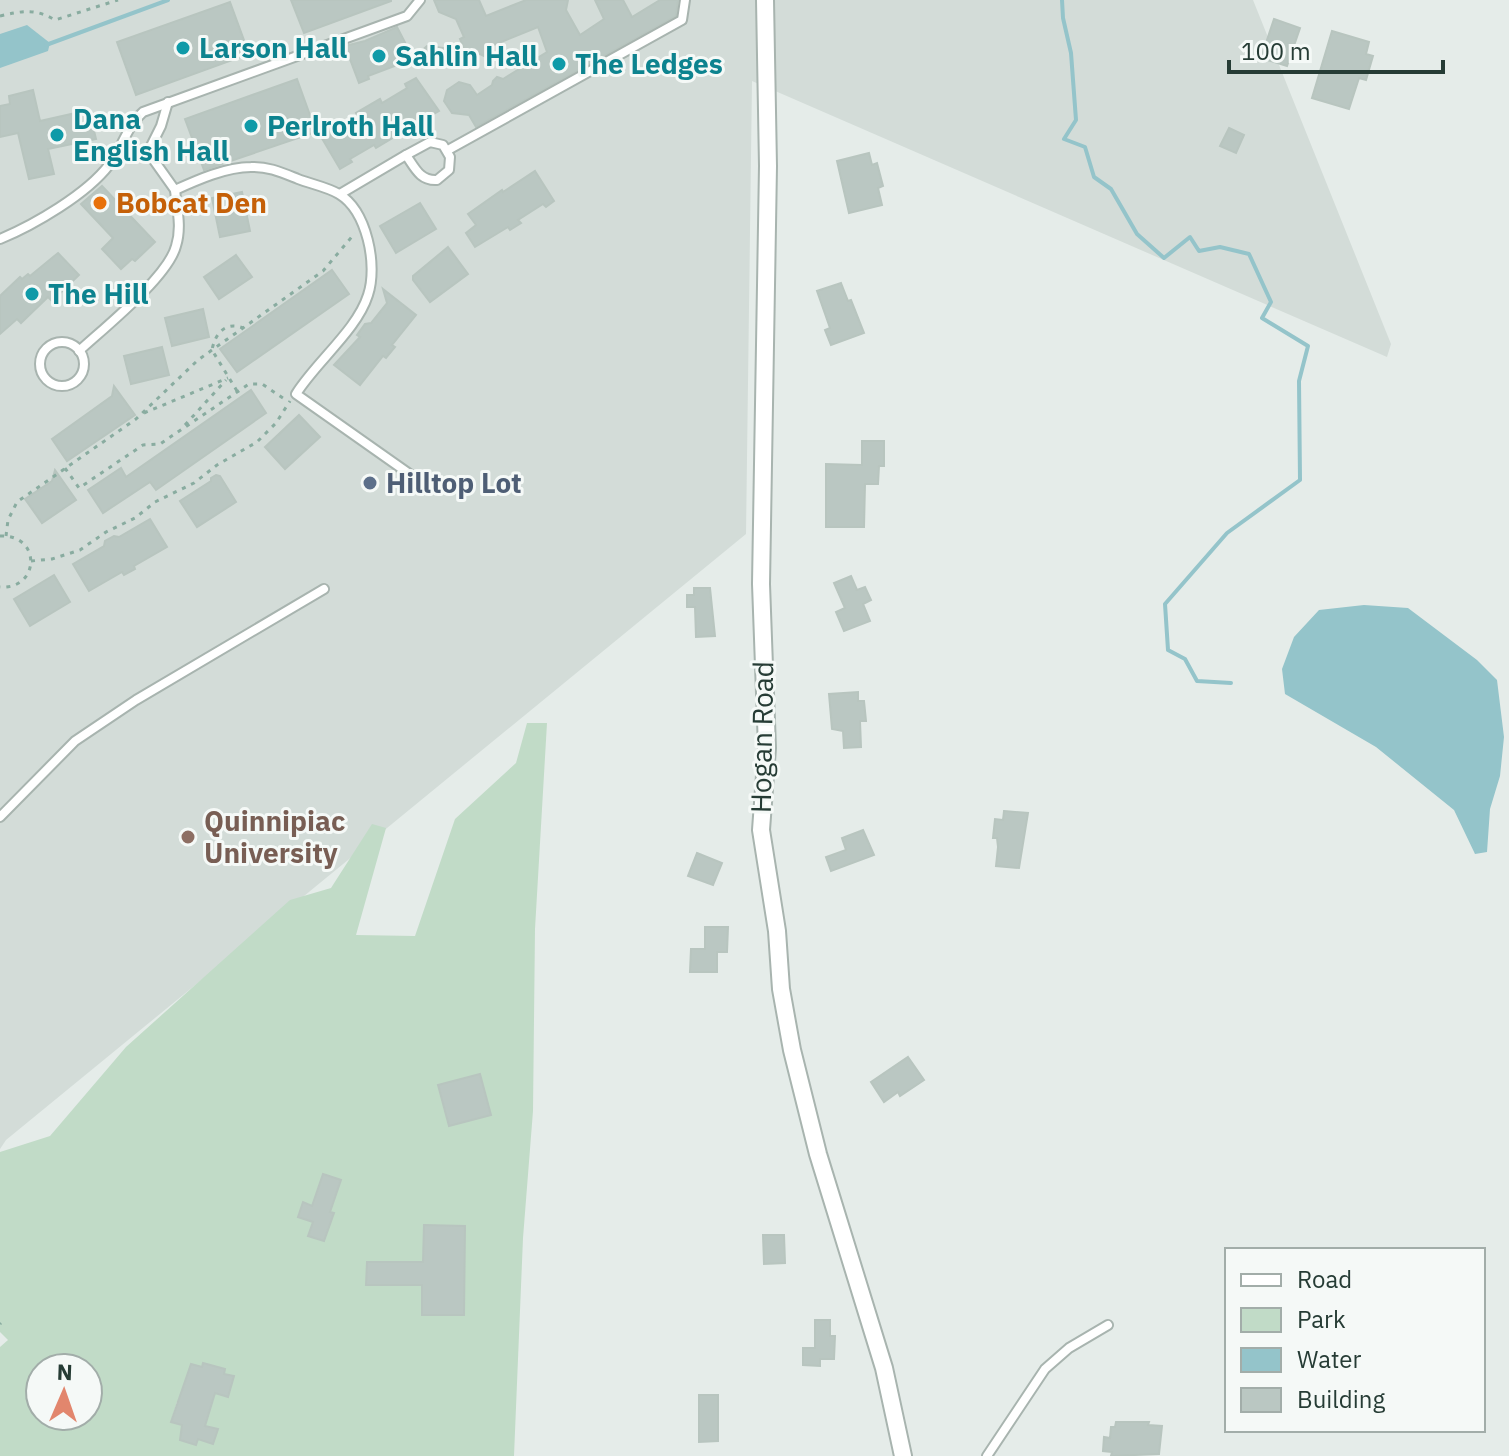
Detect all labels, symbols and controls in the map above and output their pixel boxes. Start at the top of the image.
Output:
scale bar [1229,24,1443,74]
place label: Larson Hall [199,29,347,66]
text: 100 m [1241,35,1311,67]
place label: Sahlin Hall [395,37,538,74]
marker: Larson Hall [174,39,192,57]
place label: The Ledges [575,45,723,82]
marker: Sahlin Hall [370,47,388,65]
marker: The Ledges [550,55,568,73]
place label: Dana English Hall [73,100,229,169]
place label: Perlroth Hall [267,107,434,144]
marker: Perlroth Hall [242,117,260,135]
marker: Dana English Hall [48,126,66,144]
place label: Bobcat Den [116,184,267,221]
marker: Bobcat Den [91,194,109,212]
place label: The Hill [48,275,148,312]
marker: The Hill [23,285,41,303]
place label: Hilltop Lot [386,464,522,501]
marker: Hilltop Lot [361,474,379,492]
street label: Hogan Road [742,661,781,813]
place label: Quinnipiac University [204,802,346,871]
marker: Quinnipiac University [179,828,197,846]
legend [1225,1248,1485,1432]
text: Road [1297,1263,1352,1295]
text: Park [1297,1303,1346,1335]
text: Water [1297,1343,1361,1375]
north arrow [24,1352,104,1432]
text: N [56,1357,73,1386]
text: Building [1297,1383,1385,1415]

